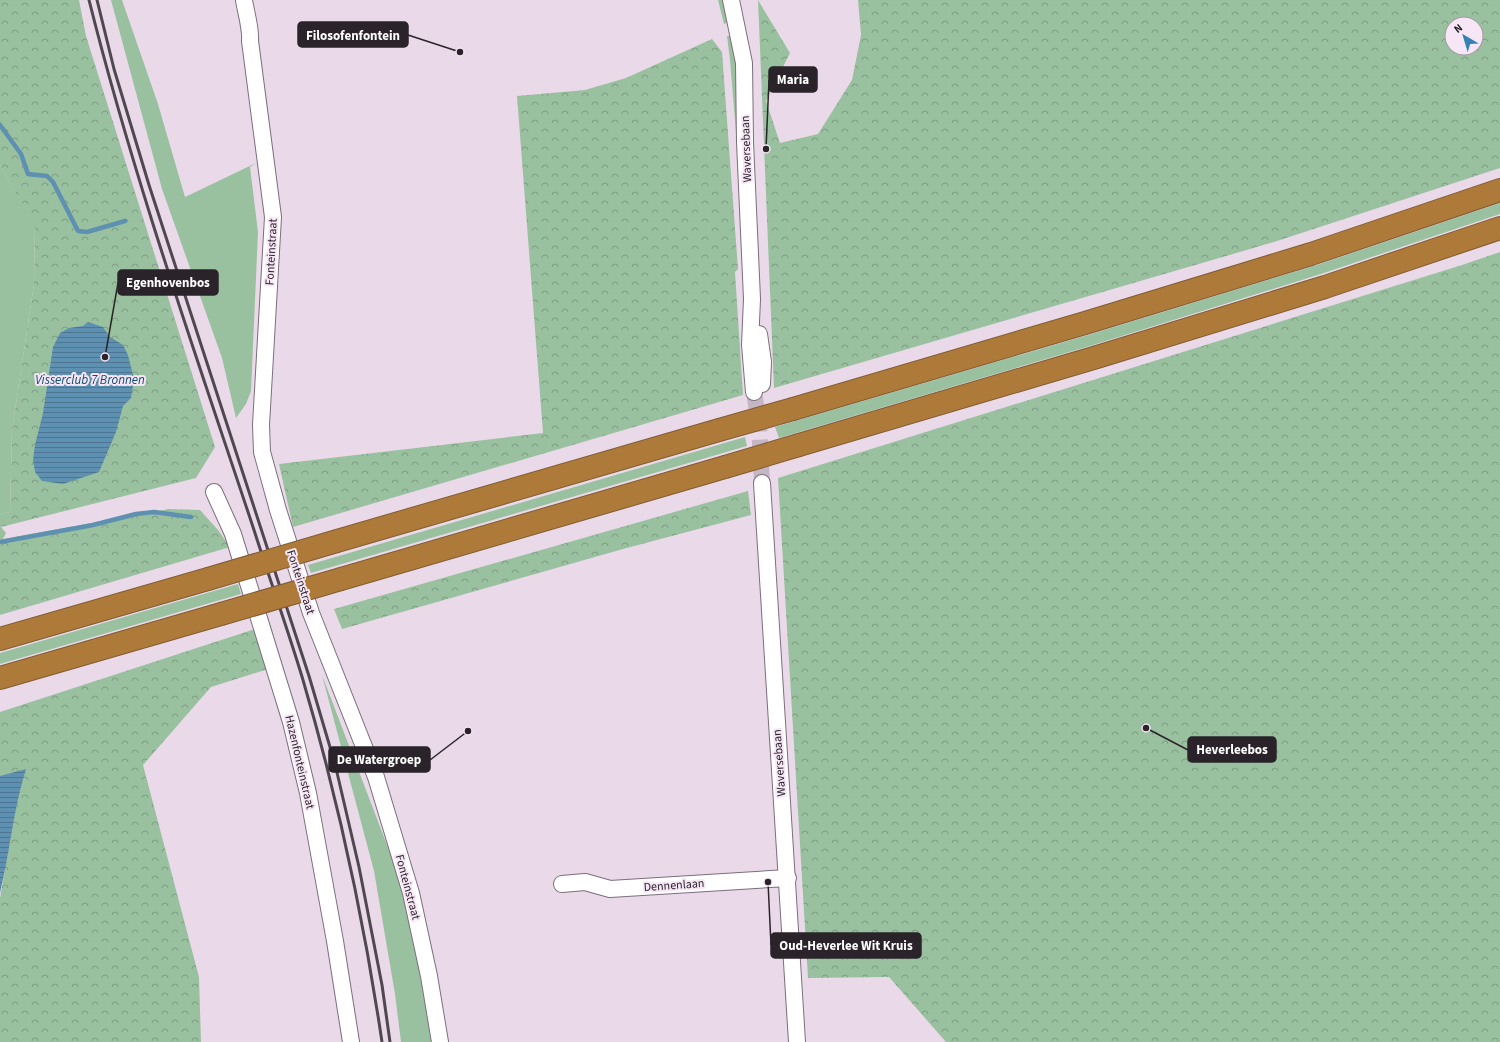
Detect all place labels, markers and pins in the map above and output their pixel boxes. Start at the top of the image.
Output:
callout: Filosofenfontein [298,22,408,47]
callout: Maria [769,67,817,92]
callout: Egenhovenbos [118,270,218,295]
callout: Heverleebos [1188,737,1276,762]
callout: De Watergroep [329,747,430,772]
callout: Oud-Heverlee Wit Kruis [771,933,921,958]

